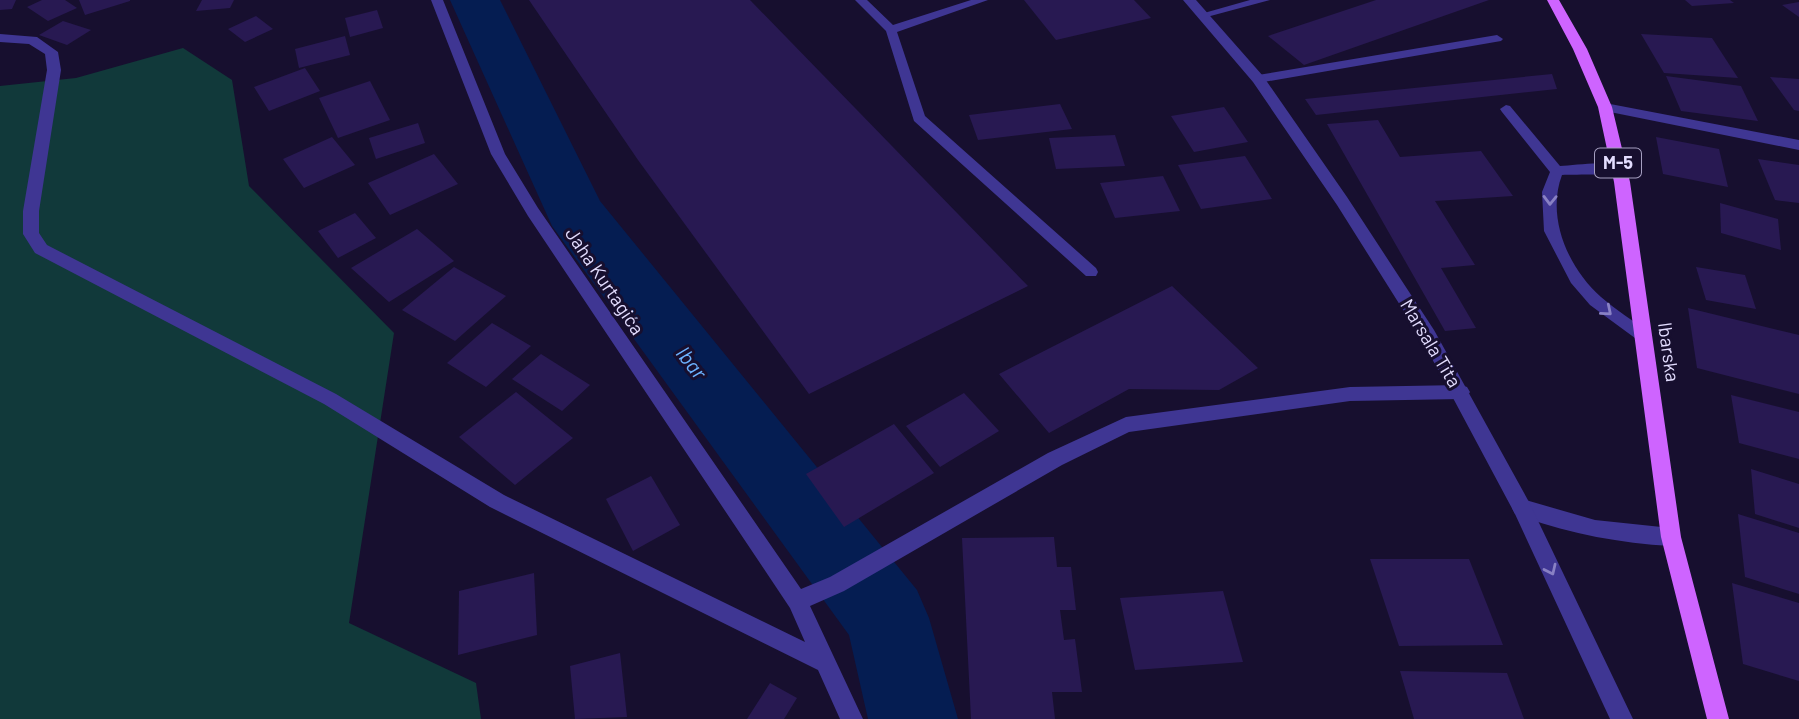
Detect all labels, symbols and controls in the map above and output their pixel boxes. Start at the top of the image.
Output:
road number: M-5 [1595,148,1641,178]
one-way arrow [1542,195,1558,206]
street label: Jaha Kurtagića [561,223,650,339]
street label: Marsala Tita [1396,294,1467,391]
one-way arrow [1599,303,1612,315]
street label: Ibarska [1654,321,1685,383]
water label: Ibar [672,341,713,384]
one-way arrow [1543,563,1557,575]

